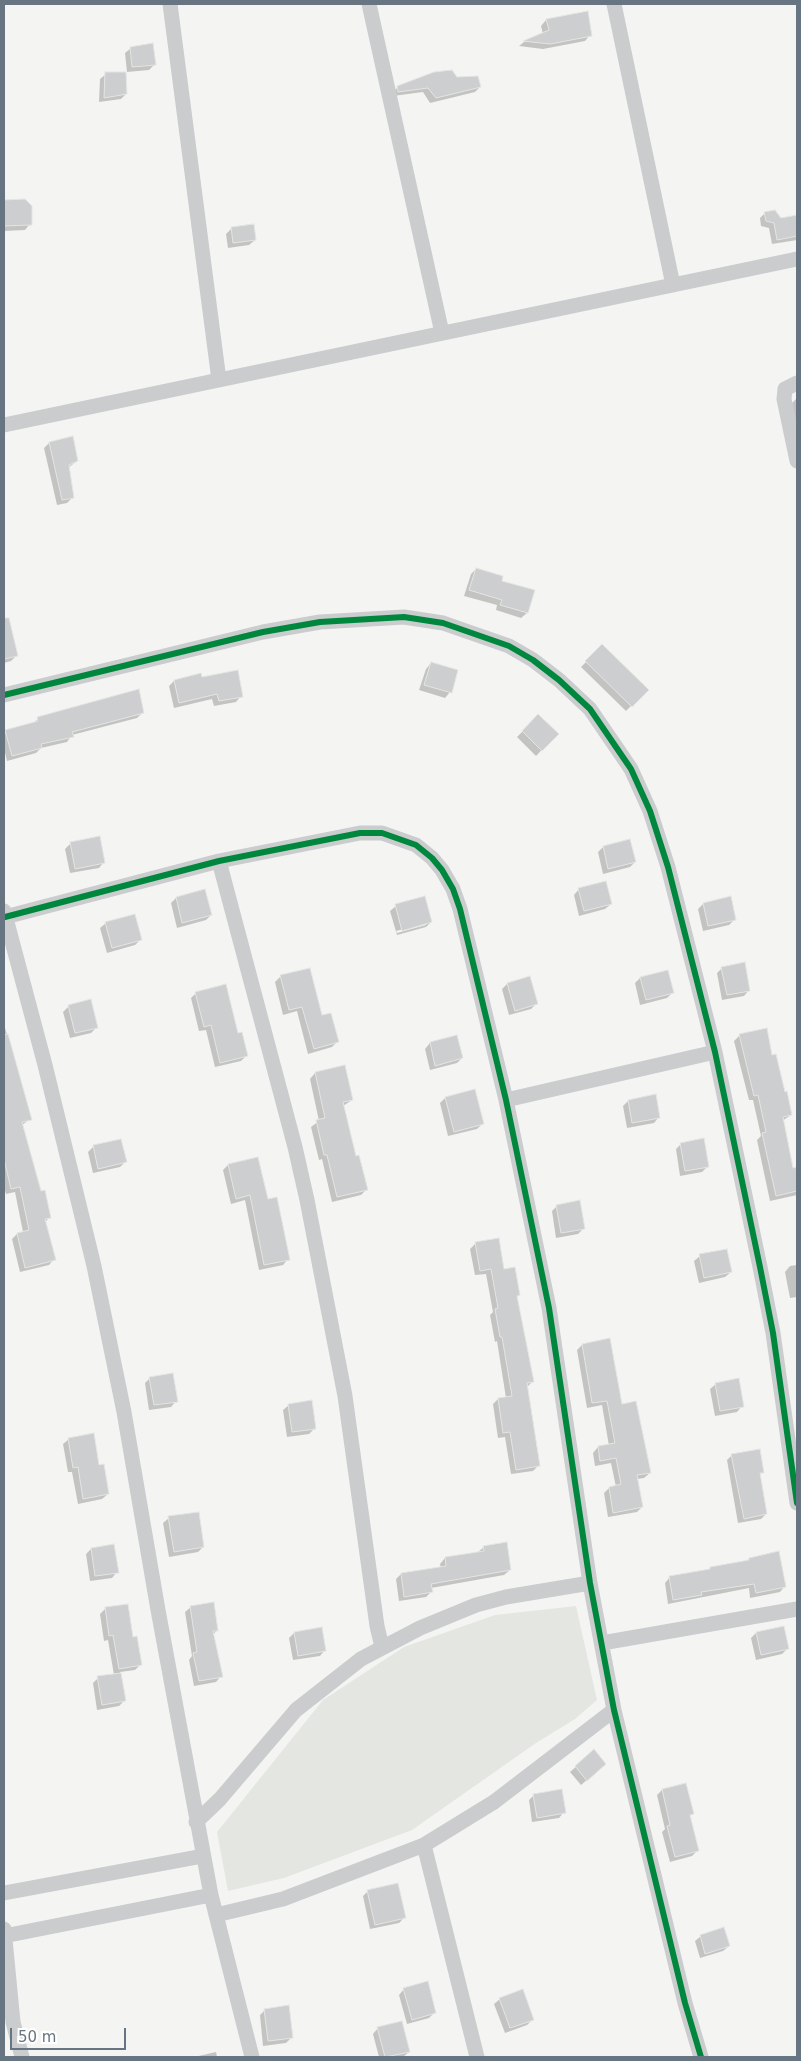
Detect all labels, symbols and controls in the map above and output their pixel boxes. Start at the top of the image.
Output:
scale bar [12,2018,129,2050]
text: 50 m [18,2028,56,2046]

